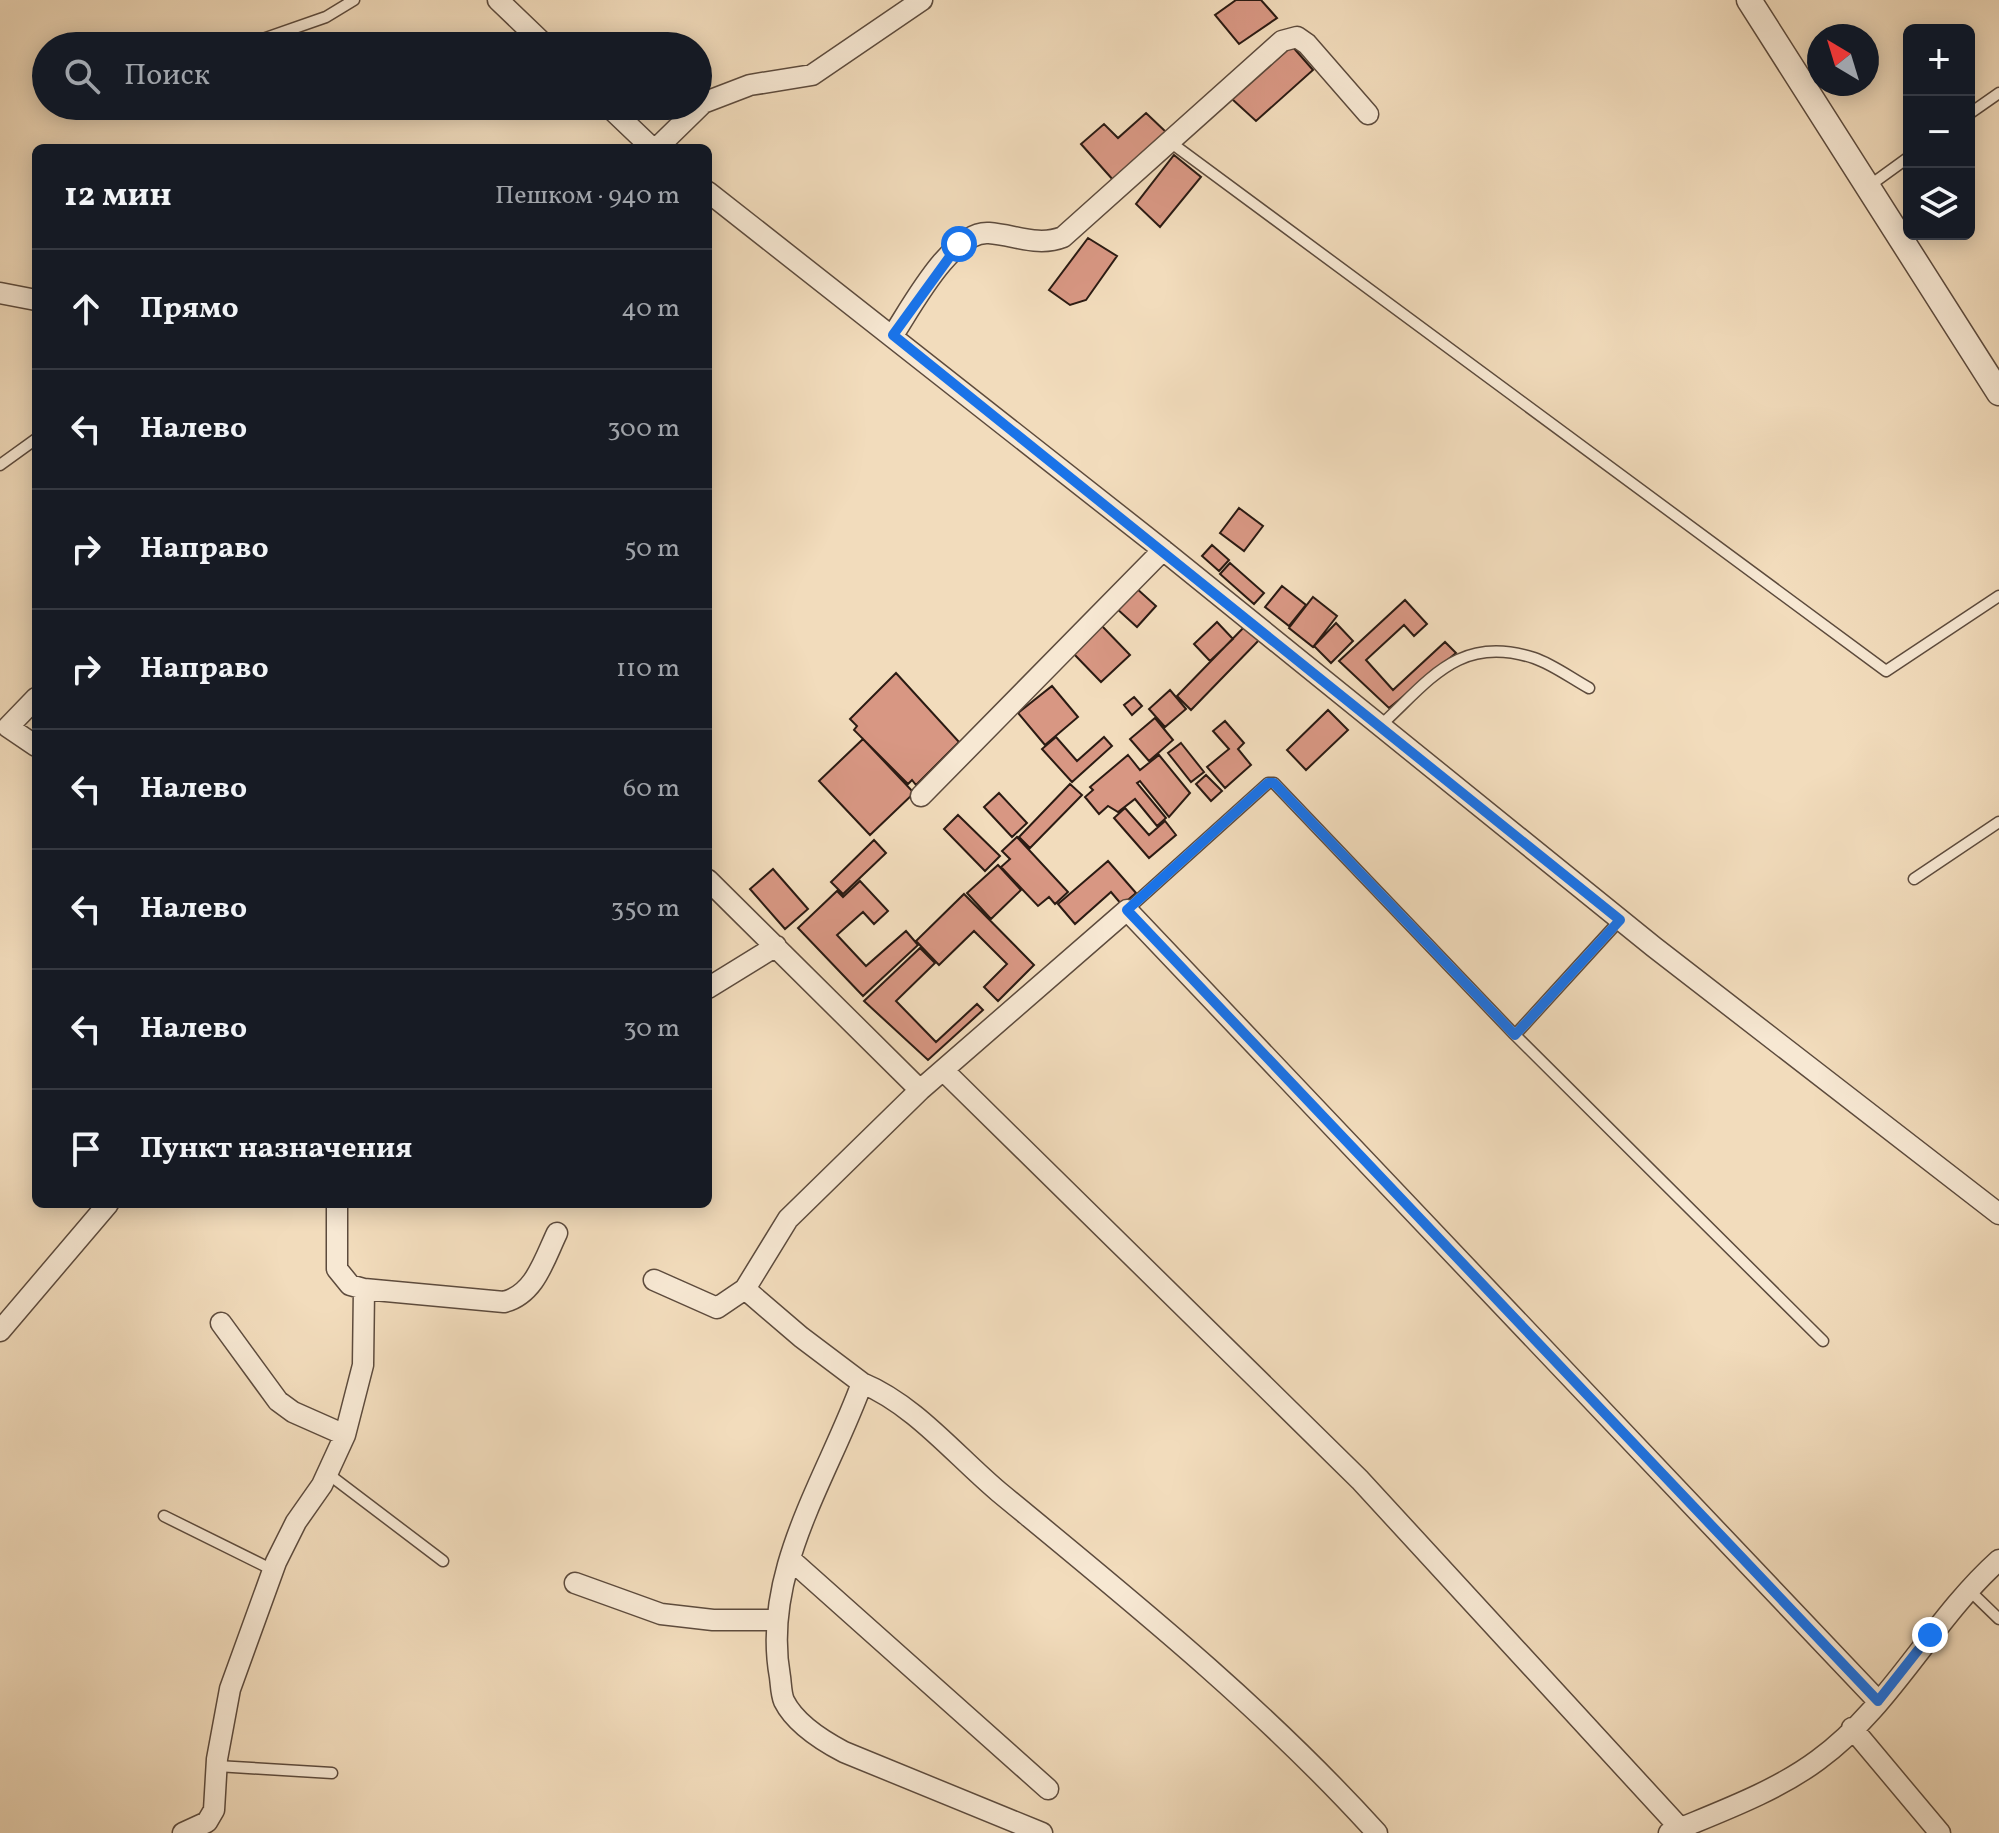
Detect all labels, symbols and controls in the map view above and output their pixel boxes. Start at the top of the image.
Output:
north arrow [1807,24,1879,96]
map controls [1903,24,1975,240]
button: + [1903,24,1975,96]
search box [32,32,712,120]
icon: search [60,54,104,98]
text: Поиск [124,55,210,97]
button: − [1903,96,1975,168]
button: layers [1903,168,1975,240]
text: 12 мин [64,173,172,220]
text: Пешком · 940 m [495,178,680,214]
route start [941,226,977,262]
icon: ahead [64,287,108,331]
text: Прямо [140,288,239,330]
text: 40 m [621,291,680,327]
icon: left [64,407,108,451]
text: Налево [140,408,247,450]
text: 300 m [607,411,680,447]
icon: right [64,527,108,571]
text: Направо [140,528,269,570]
text: 50 m [624,531,680,567]
icon: right [64,647,108,691]
text: Направо [140,648,269,690]
text: 110 m [616,651,680,687]
icon: left [64,767,108,811]
text: Налево [140,768,247,810]
text: 60 m [623,771,680,807]
icon: left [64,887,108,931]
text: Налево [140,888,247,930]
text: 350 m [611,891,680,927]
icon: left [64,1007,108,1051]
text: Налево [140,1008,247,1050]
text: 30 m [623,1011,680,1047]
icon: arrive [64,1127,108,1171]
text: Пункт назначения [140,1128,412,1170]
route end [1912,1617,1948,1653]

